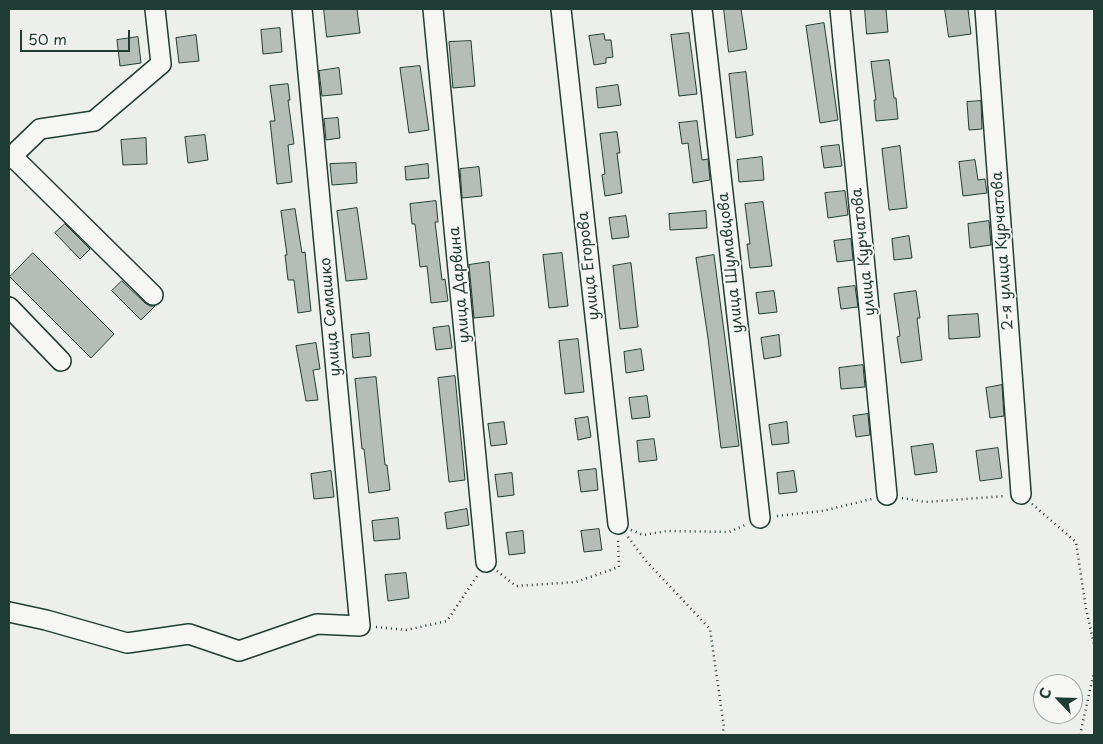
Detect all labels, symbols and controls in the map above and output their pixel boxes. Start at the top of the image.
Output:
scale bar [22,20,132,52]
text: 50 m [28,27,67,50]
street label: 2-я улица Курчатова [988,171,1018,331]
street label: улица Курчатова [848,187,880,317]
street label: улица Шумавцова [715,192,747,334]
street label: улица Егорова [574,211,604,321]
street label: улица Дарвина [446,226,474,344]
street label: улица Семашко [317,257,345,377]
north arrow [1033,674,1083,724]
text: С [1033,684,1056,702]

